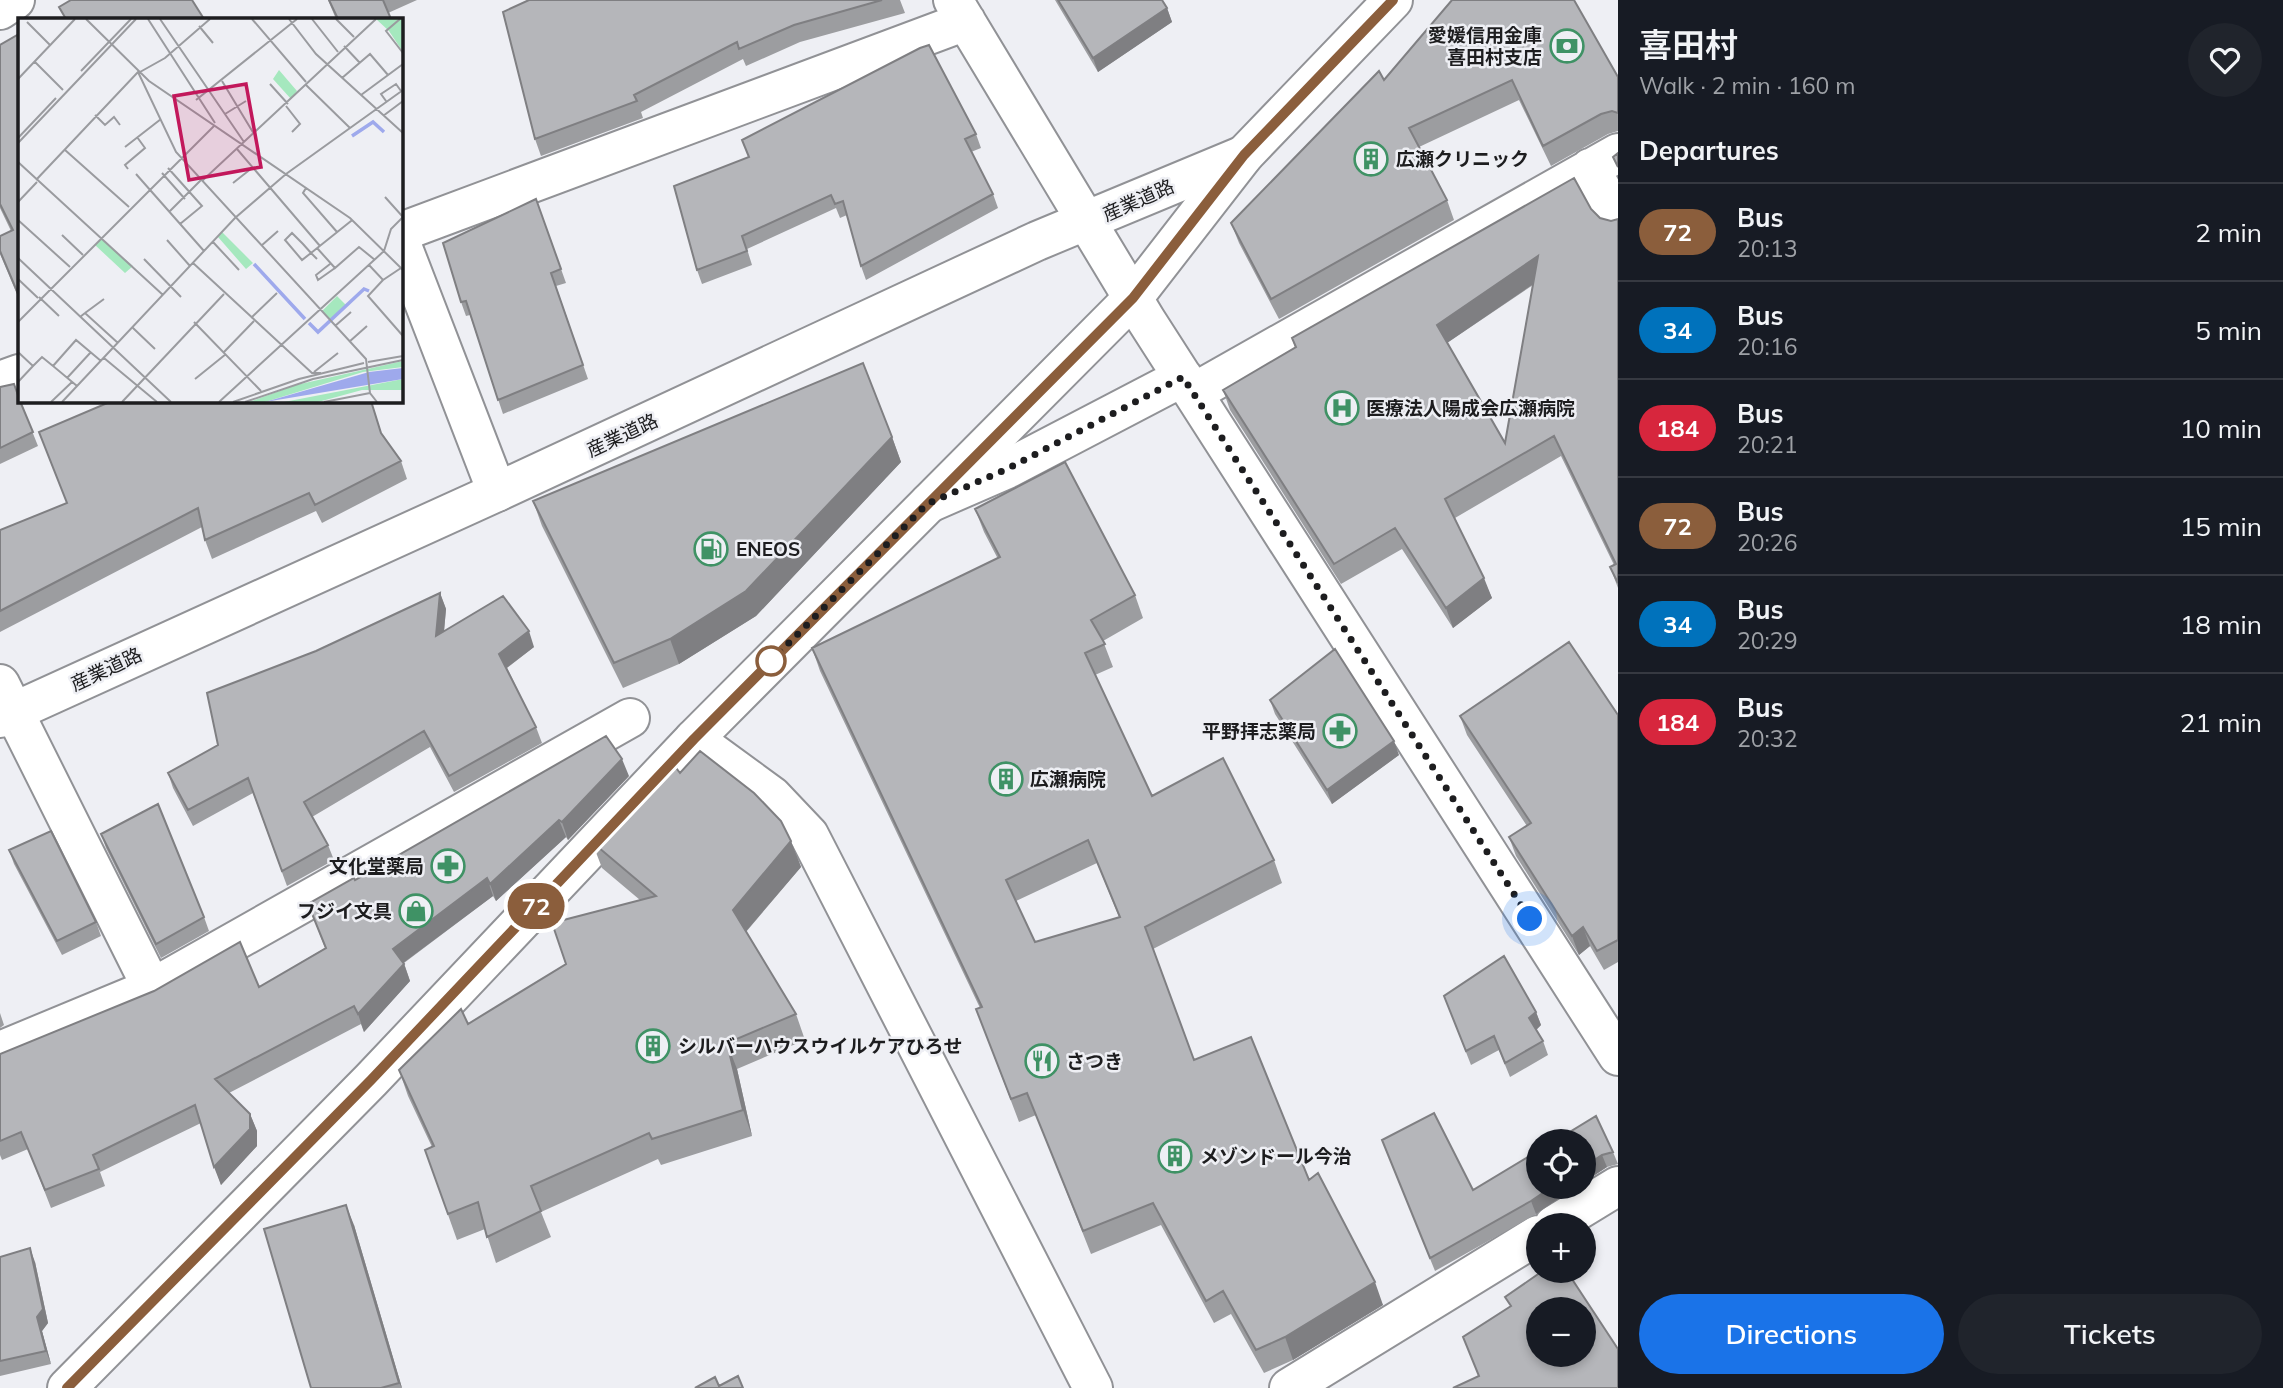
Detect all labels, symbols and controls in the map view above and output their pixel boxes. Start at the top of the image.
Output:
inset map [18,18,402,402]
place label: 愛媛信用金庫 喜田村支店 [1428,23,1542,69]
button: heart [2188,23,2262,97]
text: 喜田村 [1639,24,1738,65]
bank icon: 愛媛信用金庫 喜田村支店 [1548,27,1586,65]
text: Walk · 2 min · 160 m [1639,71,1856,100]
text: Departures [1639,134,1779,167]
building icon: 広瀬クリニック [1352,140,1390,178]
place label: 広瀬クリニック [1396,147,1529,171]
street label: 産業道路 [1098,174,1178,226]
text: Bus [1737,201,1783,234]
text: 2 min [2195,216,2262,249]
text: 72 [1663,217,1692,247]
text: 20:13 [1737,234,1797,263]
text: Bus [1737,299,1783,332]
text: 5 min [2195,314,2262,347]
text: 34 [1663,315,1692,345]
text: 20:16 [1737,332,1797,361]
hospital icon: 医療法人陽成会広瀬病院 [1323,389,1361,427]
place label: 医療法人陽成会広瀬病院 [1366,396,1575,420]
text: Bus [1737,397,1783,430]
street label: 産業道路 [582,408,662,462]
text: 10 min [2180,412,2262,445]
text: 184 [1656,413,1699,443]
text: 20:21 [1737,430,1797,459]
text: Bus [1737,495,1783,528]
text: 15 min [2180,510,2262,543]
text: 72 [1663,511,1692,541]
text: 20:26 [1737,528,1797,557]
fuel station icon: ENEOS [692,530,730,568]
place label: ENEOS [736,537,800,561]
text: Bus [1737,593,1783,626]
text: 18 min [2180,608,2262,641]
text: 34 [1663,609,1692,639]
text: 20:29 [1737,626,1797,655]
street label: 産業道路 [66,642,146,696]
unlabelled marker [756,646,786,676]
text: Bus [1737,691,1783,724]
text: 21 min [2180,706,2262,739]
text: 184 [1656,707,1699,737]
pharmacy icon: 平野拝志薬局 [1321,712,1359,750]
place label: 平野拝志薬局 [1202,719,1316,743]
text: 20:32 [1737,724,1797,753]
building icon: 広瀬病院 [987,760,1025,798]
place label: 広瀬病院 [1030,767,1106,791]
pharmacy icon: 文化堂薬局 [429,847,467,885]
place label: 文化堂薬局 [329,854,424,878]
line badge: 72 [504,883,568,929]
text: 72 [522,891,550,921]
shop icon: フジイ文具 [397,892,435,930]
place label: フジイ文具 [297,899,392,923]
your location [1512,901,1547,936]
building icon: シルバーハウスウイルケアひろせ [634,1027,672,1065]
place label: シルバーハウスウイルケアひろせ [678,1034,963,1058]
restaurant icon: さつき [1023,1042,1061,1080]
place label: さつき [1066,1049,1123,1073]
map controls [1526,1129,1596,1367]
button: locate [1526,1129,1596,1199]
building icon: メゾンドール今治 [1156,1137,1194,1175]
place label: メゾンドール今治 [1200,1144,1352,1168]
button: + [1526,1213,1596,1283]
button: Directions [1639,1294,1944,1374]
button: Tickets [1958,1294,2262,1374]
button: − [1526,1297,1596,1367]

